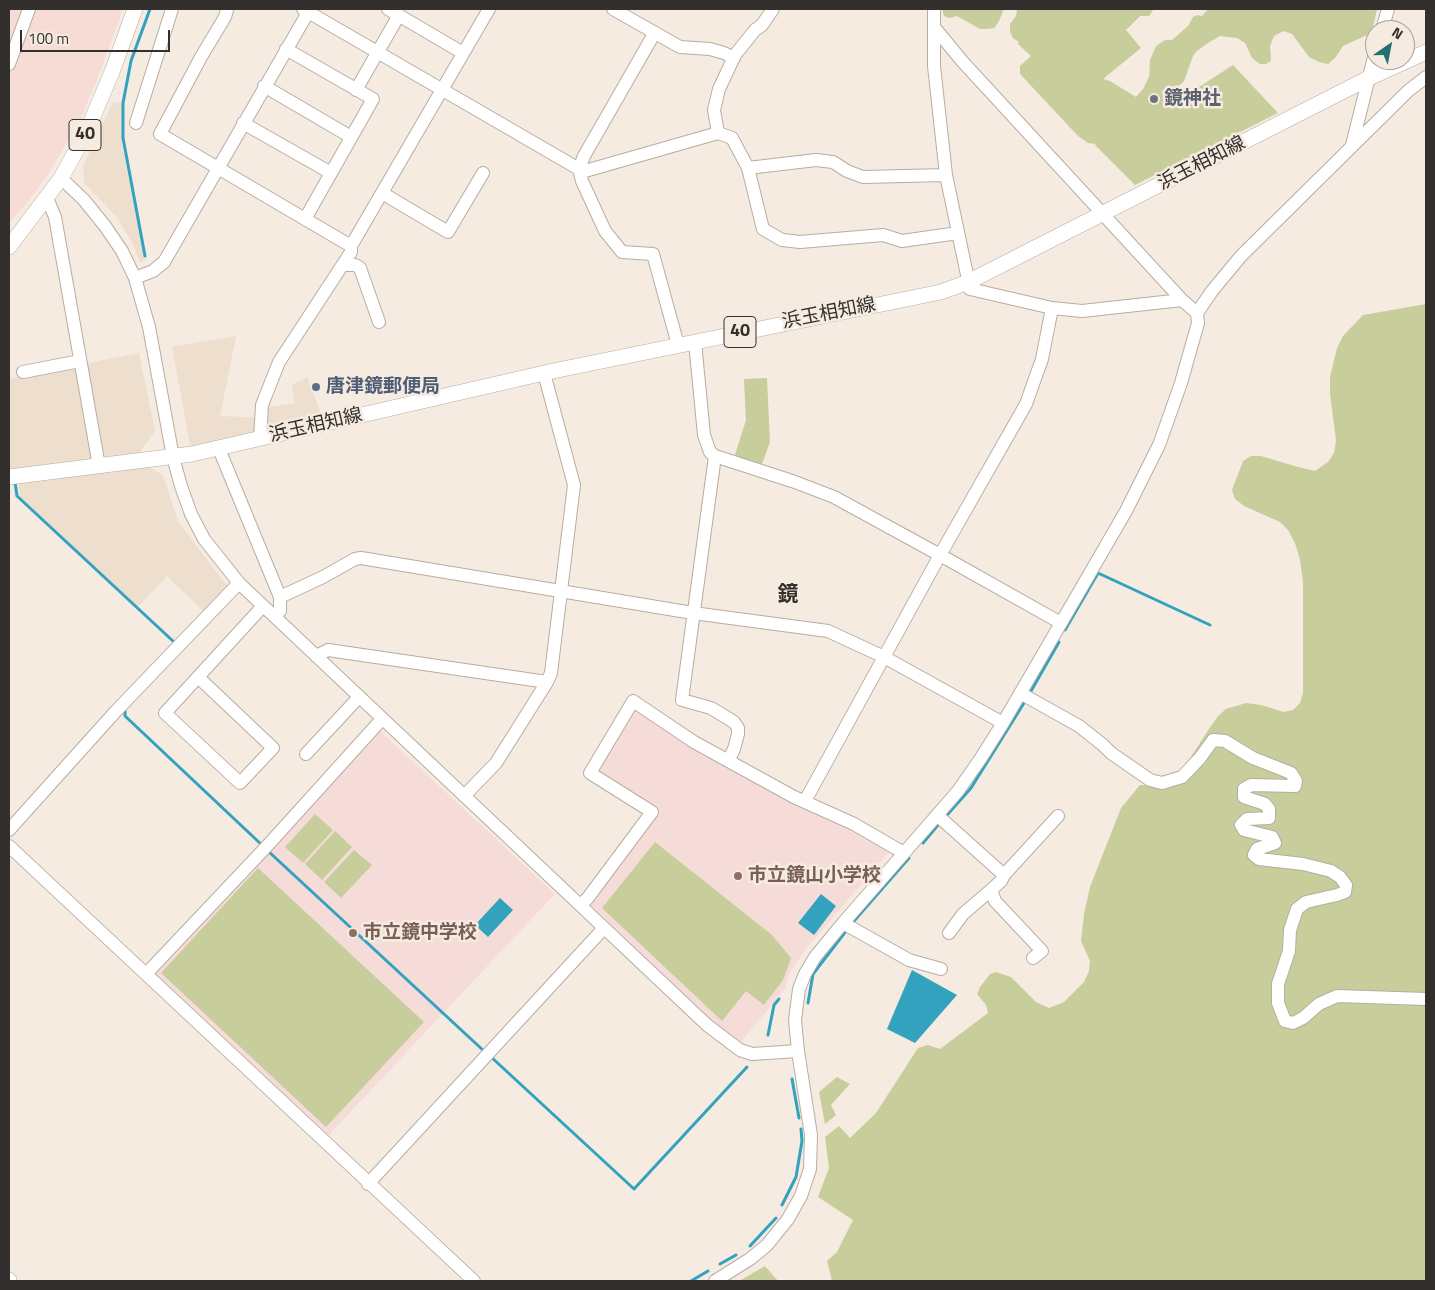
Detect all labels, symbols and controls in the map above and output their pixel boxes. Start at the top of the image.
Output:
scale bar [22,20,172,52]
north arrow [1365,20,1415,70]
text: N [1388,21,1408,44]
text: 100 m [28,27,69,50]
place label: 鏡神社 [1164,88,1221,110]
marker: 鏡神社 [1148,93,1160,105]
road number: 40 [69,120,101,150]
street label: 浜玉相知線 [1155,132,1249,196]
street label: 浜玉相知線 [780,294,878,334]
road number: 40 [724,316,756,348]
place label: 唐津鏡郵便局 [326,376,440,398]
marker: 唐津鏡郵便局 [310,381,322,393]
street label: 浜玉相知線 [267,404,365,448]
district label: 鏡 [778,583,798,609]
place label: 市立鏡山小学校 [748,865,881,887]
marker: 市立鏡山小学校 [732,870,744,882]
place label: 市立鏡中学校 [363,922,477,944]
marker: 市立鏡中学校 [347,927,359,939]

